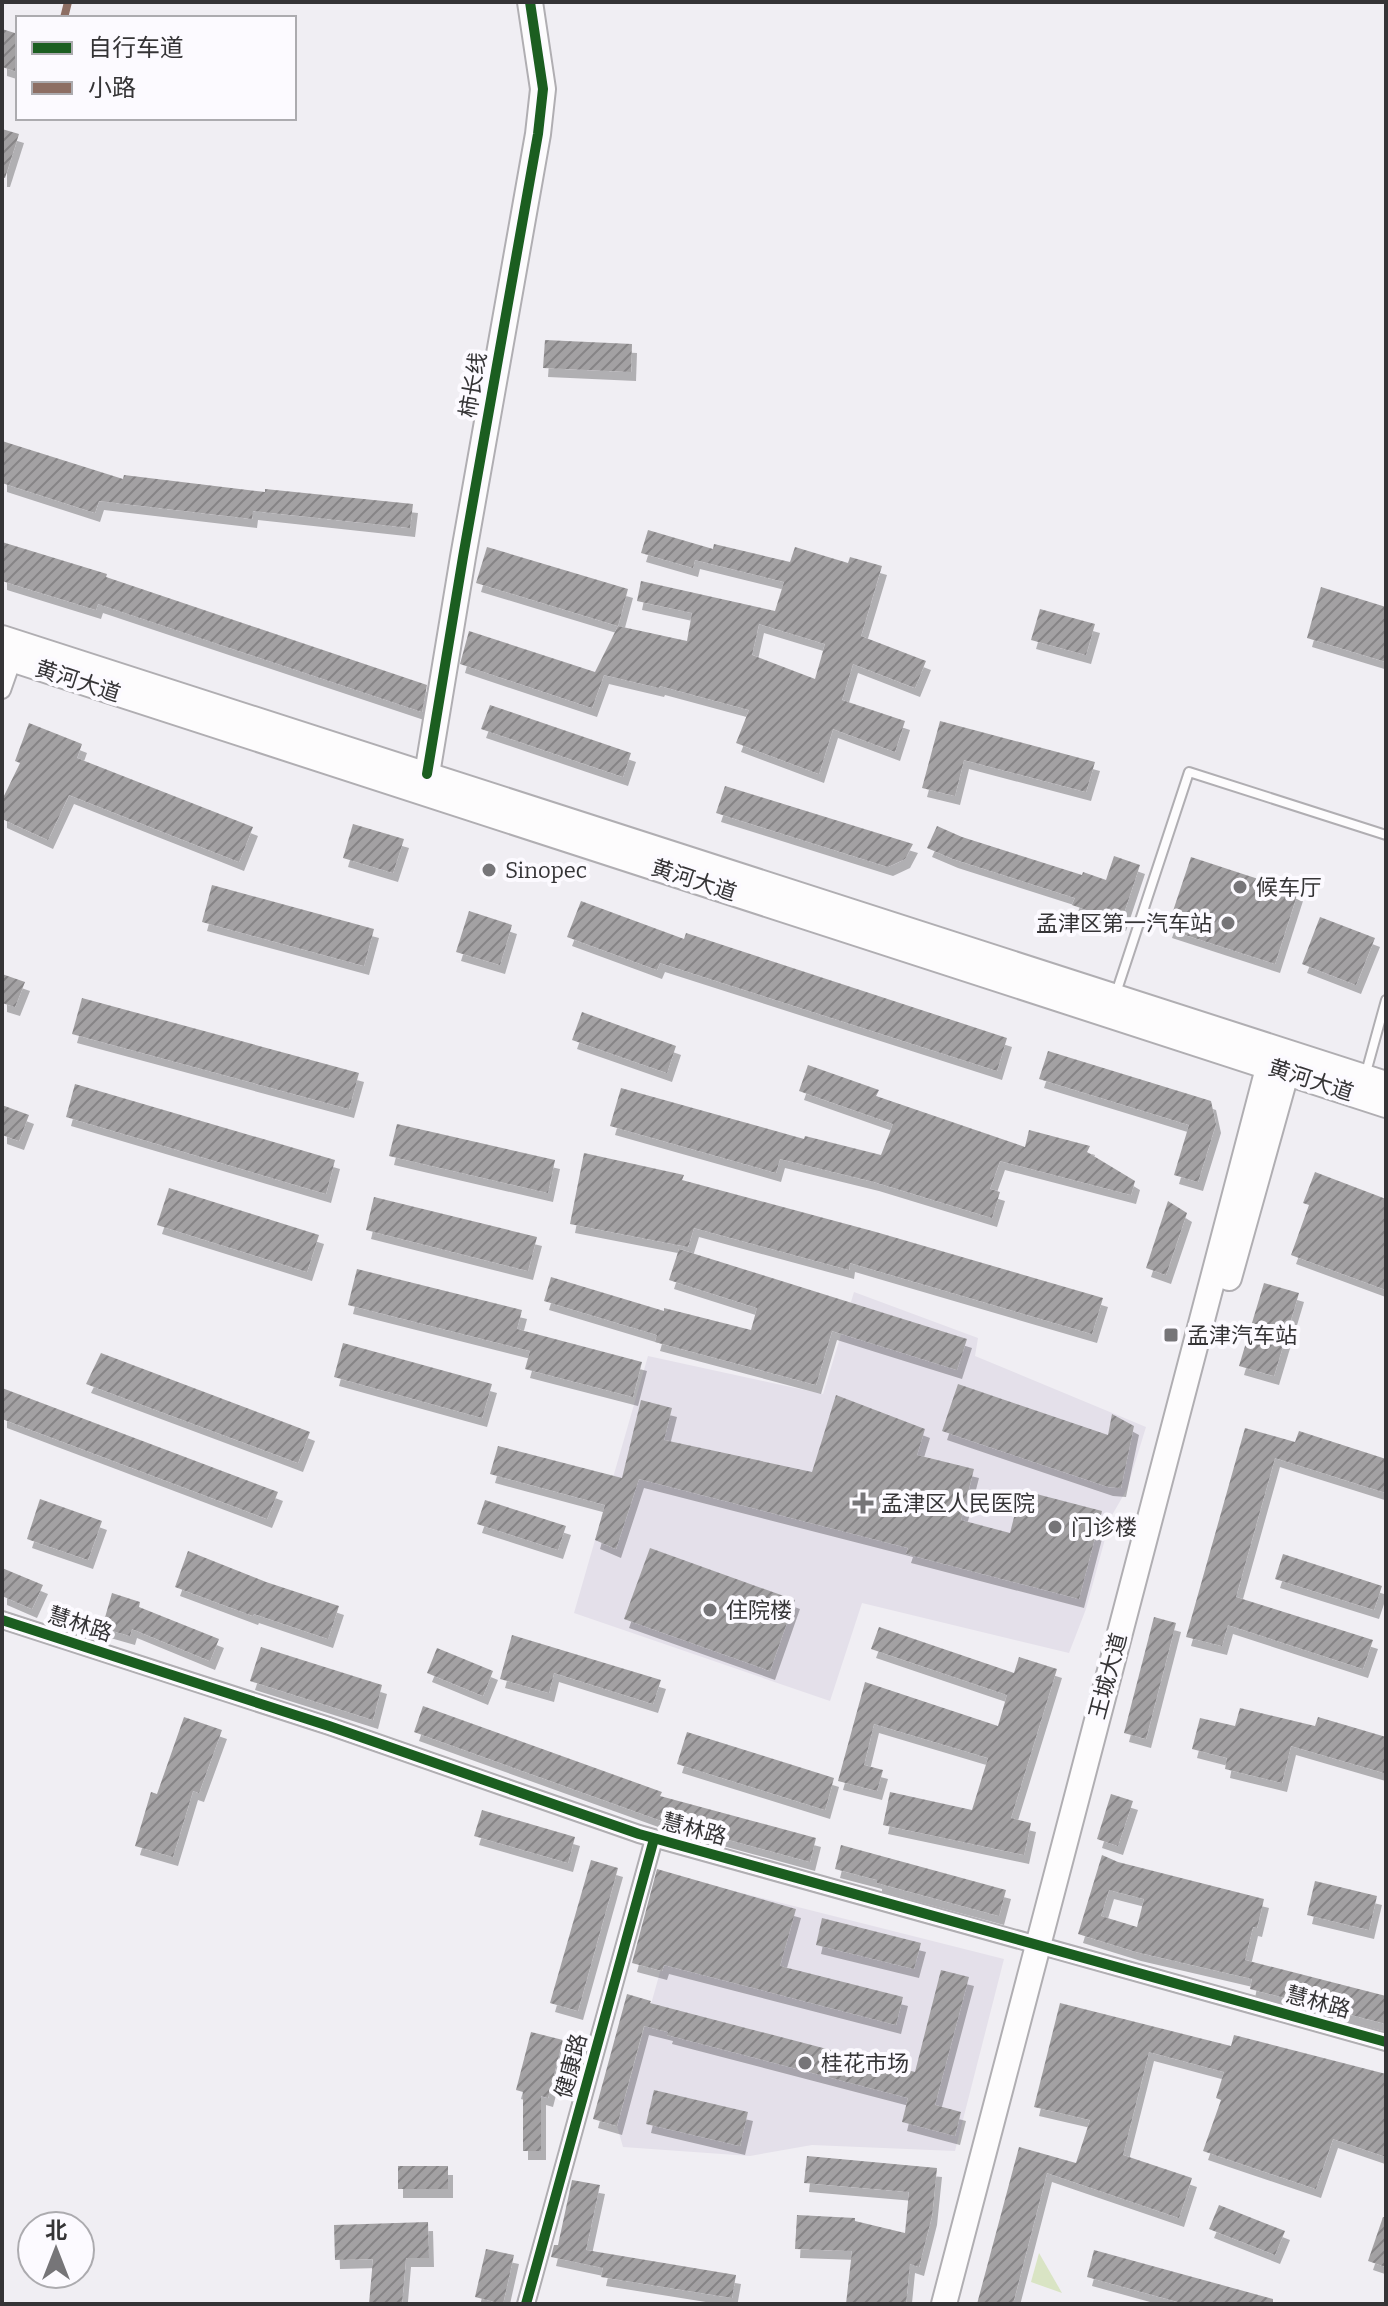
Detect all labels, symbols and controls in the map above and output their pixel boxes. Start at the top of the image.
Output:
legend [16,16,296,120]
text: 自行车道 [88,34,184,62]
text: 小路 [88,74,136,102]
street label: 柿长线 [454,350,492,420]
street label: 黄河大道 [32,655,124,707]
street label: 黄河大道 [648,854,740,906]
place label: Sinopec [505,857,587,884]
marker: Sinopec [480,861,498,879]
place label: 候车厅 [1256,874,1322,901]
marker: 候车厅 [1231,878,1249,896]
place label: 孟津区第一汽车站 [1036,910,1212,937]
marker: 孟津区第一汽车站 [1219,914,1237,932]
street label: 黄河大道 [1265,1054,1357,1106]
place label: 孟津汽车站 [1187,1322,1297,1349]
marker: 孟津汽车站 [1162,1326,1180,1344]
place label: 孟津区人民医院 [881,1490,1035,1517]
marker: 孟津区人民医院 [852,1492,874,1514]
place label: 门诊楼 [1071,1514,1137,1541]
marker: 门诊楼 [1046,1518,1064,1536]
place label: 住院楼 [726,1597,792,1624]
street label: 慧林路 [44,1601,116,1647]
marker: 住院楼 [701,1601,719,1619]
street label: 王城大道 [1084,1630,1132,1722]
street label: 慧林路 [659,1807,729,1851]
street label: 慧林路 [1283,1980,1353,2024]
street label: 健康路 [549,2031,593,2101]
place label: 桂花市场 [821,2050,909,2077]
marker: 桂花市场 [796,2054,814,2072]
north arrow [16,2210,96,2290]
text: 北 [45,2217,67,2244]

